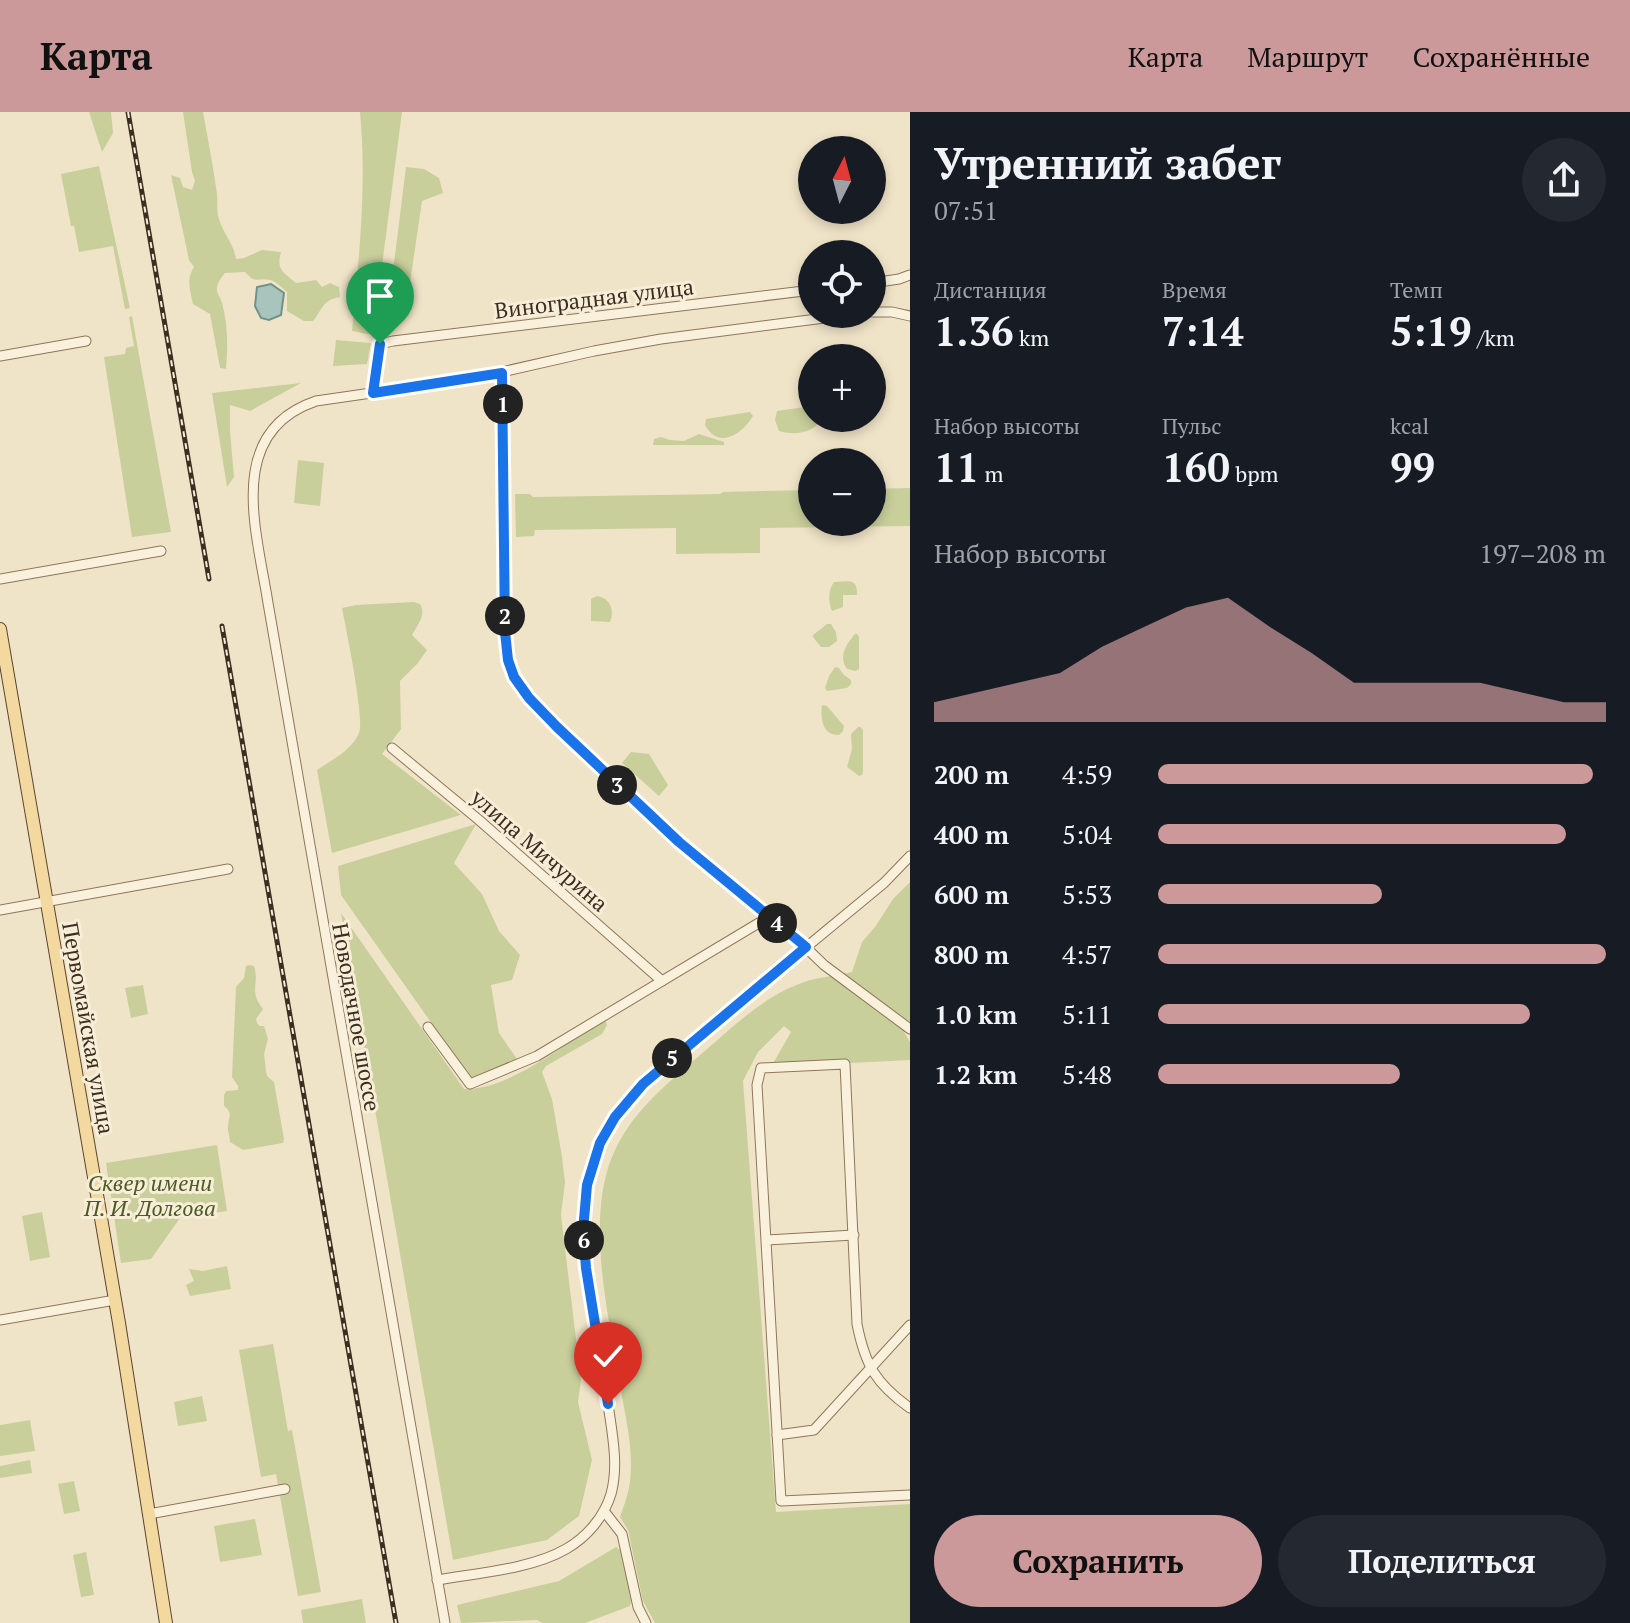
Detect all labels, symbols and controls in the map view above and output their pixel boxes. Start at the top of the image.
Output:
text: Карта [40,31,153,81]
text: Карта [1128,38,1203,75]
text: Маршрут [1247,38,1369,75]
text: Сохранённые [1413,38,1590,75]
text: Утренний забег [934,133,1281,192]
north arrow [798,136,886,224]
map controls [798,136,886,536]
button: share [1522,138,1606,222]
text: 07:51 [934,193,998,227]
button: locate [798,240,886,328]
pin [346,262,414,344]
street label: Виноградная улица [493,271,695,325]
icon: arrive [358,274,402,318]
text: Дистанция [934,275,1047,304]
text: Время [1162,275,1227,304]
text: Темп [1390,275,1443,304]
text: 1.36 [934,304,1014,357]
text: 7:14 [1162,304,1244,357]
text: 5:19 [1390,304,1472,357]
text: km [1014,323,1049,352]
text: /km [1472,323,1515,352]
button: + [798,344,886,432]
pin: 1 [483,384,523,424]
text: 1 [497,389,509,418]
text: Набор высоты [934,411,1080,440]
text: Пульс [1162,411,1222,440]
text: kcal [1390,411,1429,440]
text: 11 [934,440,979,493]
text: 160 [1162,440,1230,493]
text: 99 [1390,440,1435,493]
button: − [798,448,886,536]
text: m [979,459,1004,488]
text: bpm [1230,459,1279,488]
text: Набор высоты [934,536,1107,570]
text: 197–208 m [1479,536,1606,570]
pin: 2 [485,596,525,636]
text: 2 [499,601,511,630]
text: 200 m [934,757,1009,791]
text: 4:59 [1062,757,1112,791]
pin: 3 [597,765,637,805]
text: 3 [611,770,623,799]
street label: улица Мичурина [465,782,615,917]
text: 400 m [934,817,1009,851]
text: 5:04 [1062,817,1112,851]
text: 600 m [934,877,1009,911]
text: 5:53 [1062,877,1112,911]
pin: 4 [757,903,797,943]
text: 4 [771,908,783,937]
street label: Первомайская улица [56,920,122,1136]
street label: Новодачное шоссе [326,921,388,1113]
text: 800 m [934,937,1009,971]
text: 4:57 [1062,937,1112,971]
text: 1.0 km [934,997,1017,1031]
text: 5:11 [1062,997,1112,1031]
pin: 5 [652,1038,692,1078]
text: 5 [666,1043,678,1072]
text: 1.2 km [934,1057,1017,1091]
text: 5:48 [1062,1057,1112,1091]
park label: Сквер имени П. И. Долгова [83,1168,216,1222]
pin: 6 [564,1220,604,1260]
text: 6 [578,1225,590,1254]
pin [574,1322,642,1404]
icon: check [586,1334,630,1378]
button: Сохранить [934,1515,1262,1607]
button: Поделиться [1278,1515,1606,1607]

